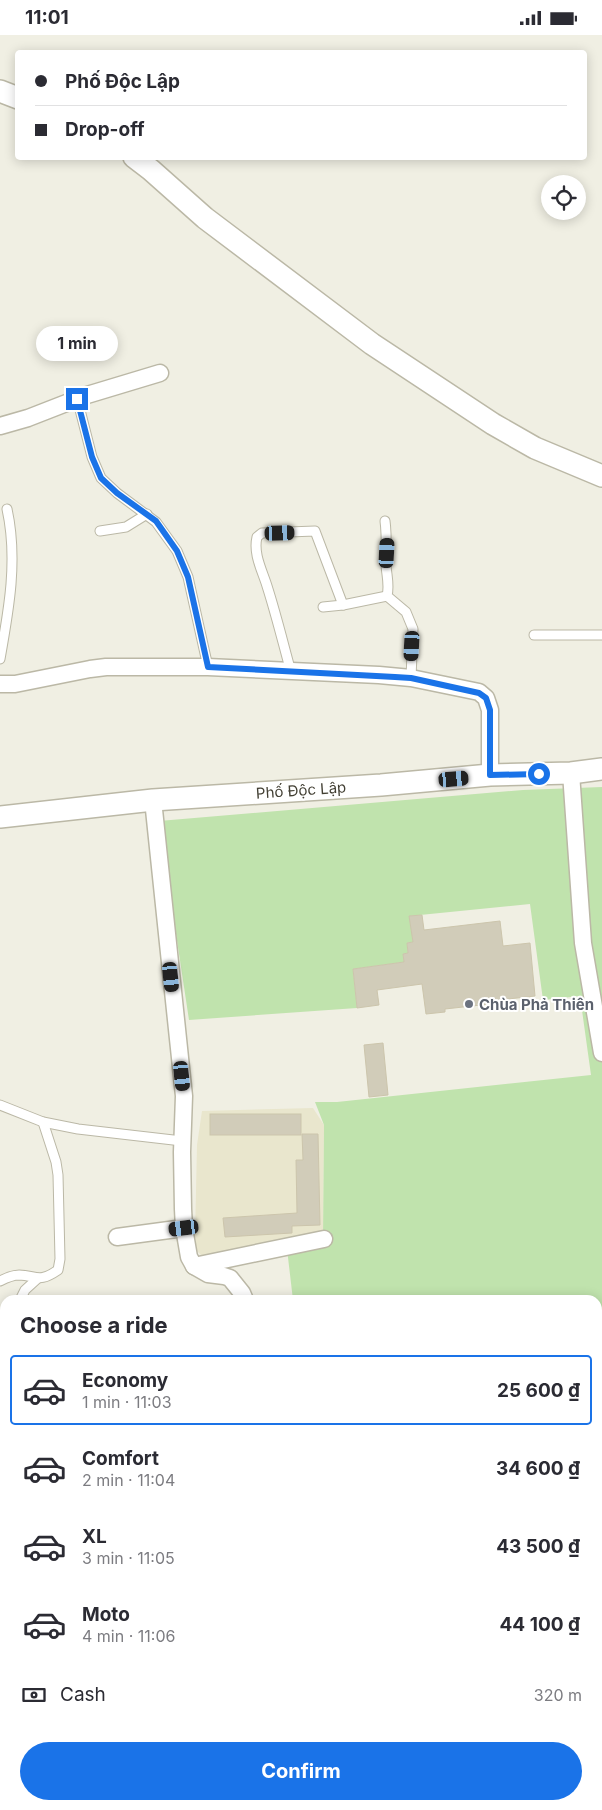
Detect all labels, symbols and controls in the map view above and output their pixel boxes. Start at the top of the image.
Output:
text: 11:01 [25,6,69,29]
text: Phố Độc Lập [65,70,180,93]
text: Drop-off [65,118,145,141]
map controls [541,175,586,220]
button: locate [541,175,586,220]
callout: 1 min [36,327,118,361]
text: 1 min [57,333,97,353]
route end [66,388,88,410]
car [264,525,295,541]
car [378,538,395,568]
car [403,631,420,661]
route start [528,763,550,785]
car [438,770,469,788]
street label: Phố Độc Lập [255,777,347,803]
car [161,961,180,993]
place label: Chùa Phả Thiên [479,995,594,1014]
marker: Chùa Phả Thiên [463,998,475,1010]
car [172,1060,191,1092]
car [168,1219,199,1237]
text: Choose a ride [20,1312,168,1338]
icon: car [22,1368,67,1413]
text: Economy [82,1369,168,1392]
text: 25 600 ₫ [497,1379,580,1402]
text: 1 min · 11:03 [82,1392,172,1412]
icon: car [22,1446,67,1491]
text: Comfort [82,1447,159,1470]
text: 34 600 ₫ [496,1457,580,1480]
text: 2 min · 11:04 [82,1470,175,1490]
icon: car [22,1524,67,1569]
text: XL [82,1525,107,1548]
text: 43 500 ₫ [496,1535,580,1558]
text: 3 min · 11:05 [82,1548,175,1568]
icon: car [22,1602,67,1647]
text: Moto [82,1603,130,1626]
text: 44 100 ₫ [500,1613,580,1636]
text: 4 min · 11:06 [82,1626,175,1646]
icon: cash [20,1681,48,1709]
text: Cash [60,1683,106,1706]
text: 320 m [534,1685,582,1705]
button: Confirm [20,1742,582,1800]

